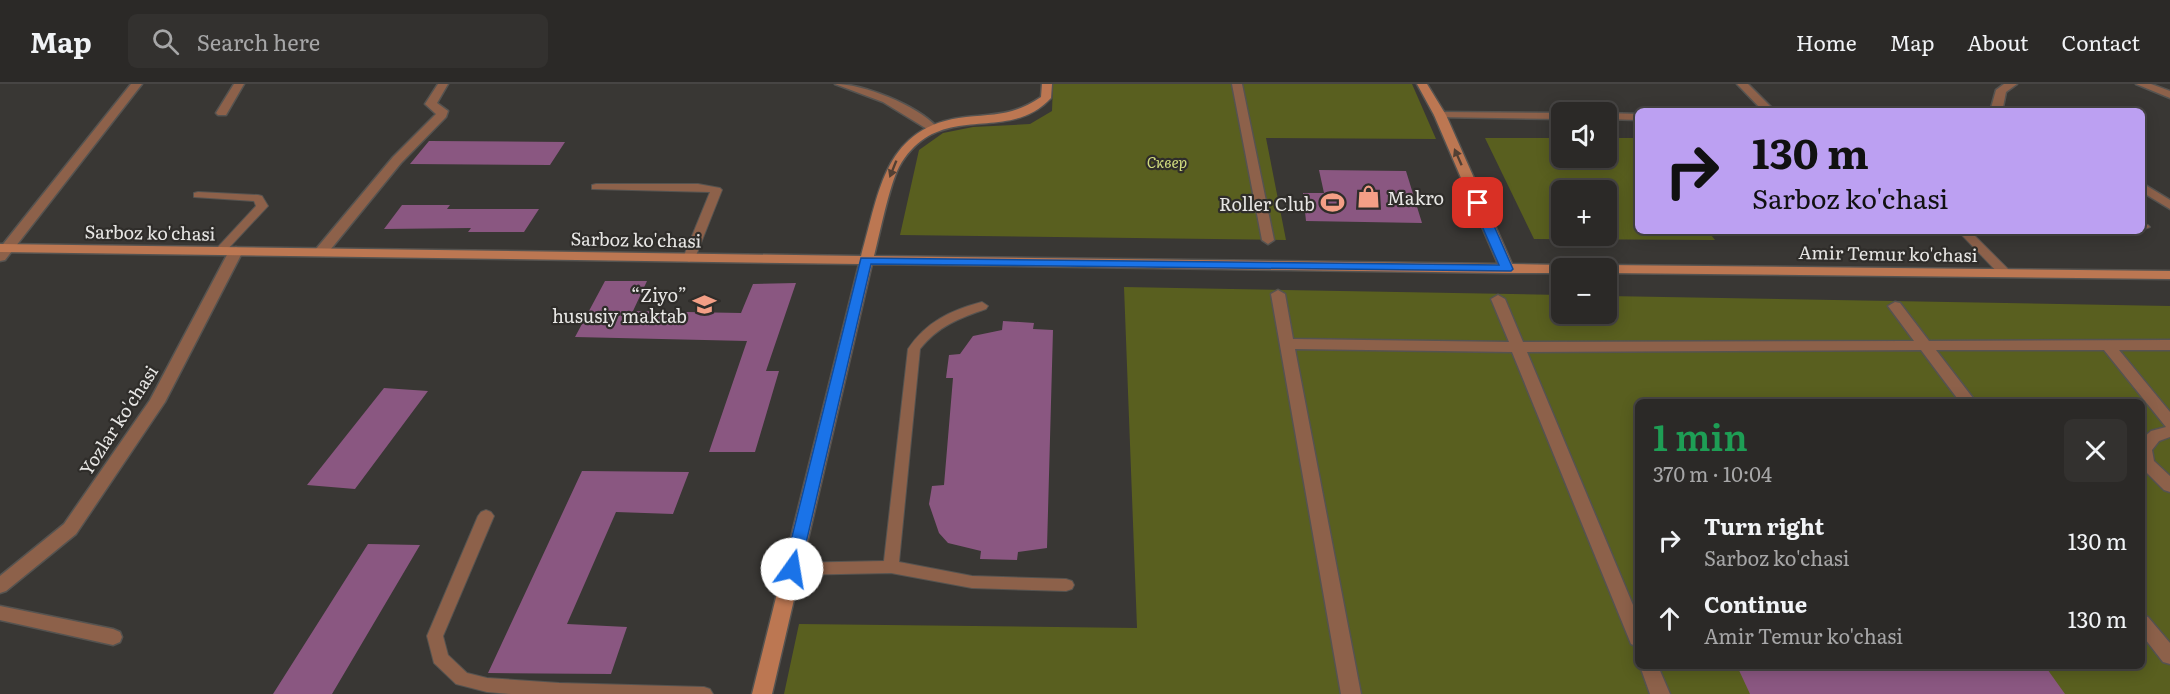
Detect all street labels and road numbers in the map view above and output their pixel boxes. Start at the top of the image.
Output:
street label: Sarboz ko'chasi [84,217,216,247]
street label: Sarboz ko'chasi [570,224,702,254]
street label: Amir Temur ko'chasi [1798,238,1978,268]
street label: Yozlar ko'chasi [72,359,164,481]

